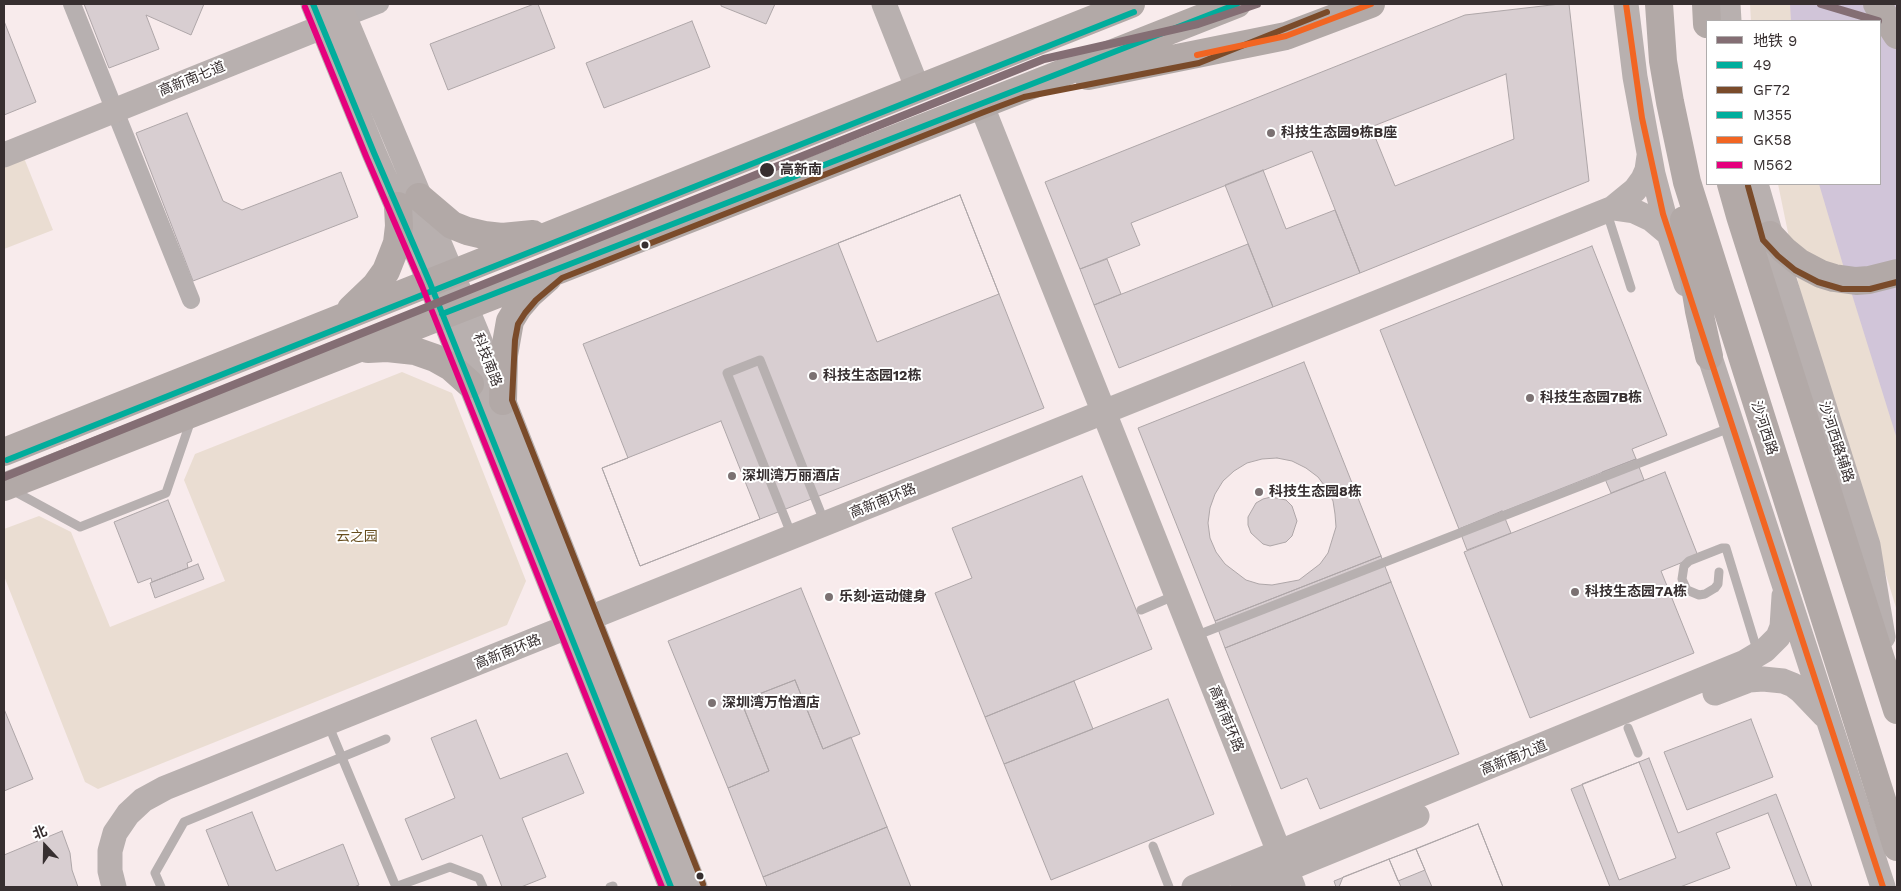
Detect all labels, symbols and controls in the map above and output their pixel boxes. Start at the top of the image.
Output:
legend [1706,20,1881,185]
text: 地铁 9 [1753,32,1797,50]
text: 49 [1753,56,1771,74]
street label: 高新南七道 [156,58,228,100]
text: GF72 [1753,81,1790,99]
text: M355 [1753,106,1792,124]
place label: 科技生态园9栋B座 [1281,125,1397,141]
marker: 科技生态园9栋B座 [1265,127,1277,139]
text: GK58 [1753,131,1792,149]
text: M562 [1753,156,1792,174]
marker: 高新南 [758,161,776,179]
place label: 高新南 [780,162,822,178]
unlabelled marker [640,240,650,250]
street label: 科技南路 [469,331,505,389]
place label: 科技生态园12栋 [823,368,921,384]
marker: 科技生态园12栋 [807,370,819,382]
place label: 科技生态园7B栋 [1540,390,1642,406]
marker: 科技生态园7B栋 [1524,392,1536,404]
street label: 沙河西路 [1747,399,1781,457]
street label: 沙河西路辅路 [1815,399,1857,485]
place label: 深圳湾万丽酒店 [742,468,840,484]
marker: 深圳湾万丽酒店 [726,470,738,482]
street label: 高新南环路 [847,480,919,522]
place label: 科技生态园8栋 [1269,484,1362,500]
marker: 科技生态园8栋 [1253,486,1265,498]
park label: 云之园 [336,529,378,545]
place label: 科技生态园7A栋 [1585,584,1687,600]
marker: 科技生态园7A栋 [1569,586,1581,598]
place label: 乐刻·运动健身 [839,589,927,605]
marker: 乐刻·运动健身 [823,591,835,603]
street label: 高新南环路 [472,631,544,673]
street label: 高新南环路 [1205,683,1247,755]
place label: 深圳湾万怡酒店 [722,695,820,711]
marker: 深圳湾万怡酒店 [706,697,718,709]
street label: 高新南九道 [1478,737,1550,779]
north arrow [20,821,70,871]
text: 北 [30,822,49,842]
unlabelled marker [695,871,705,881]

